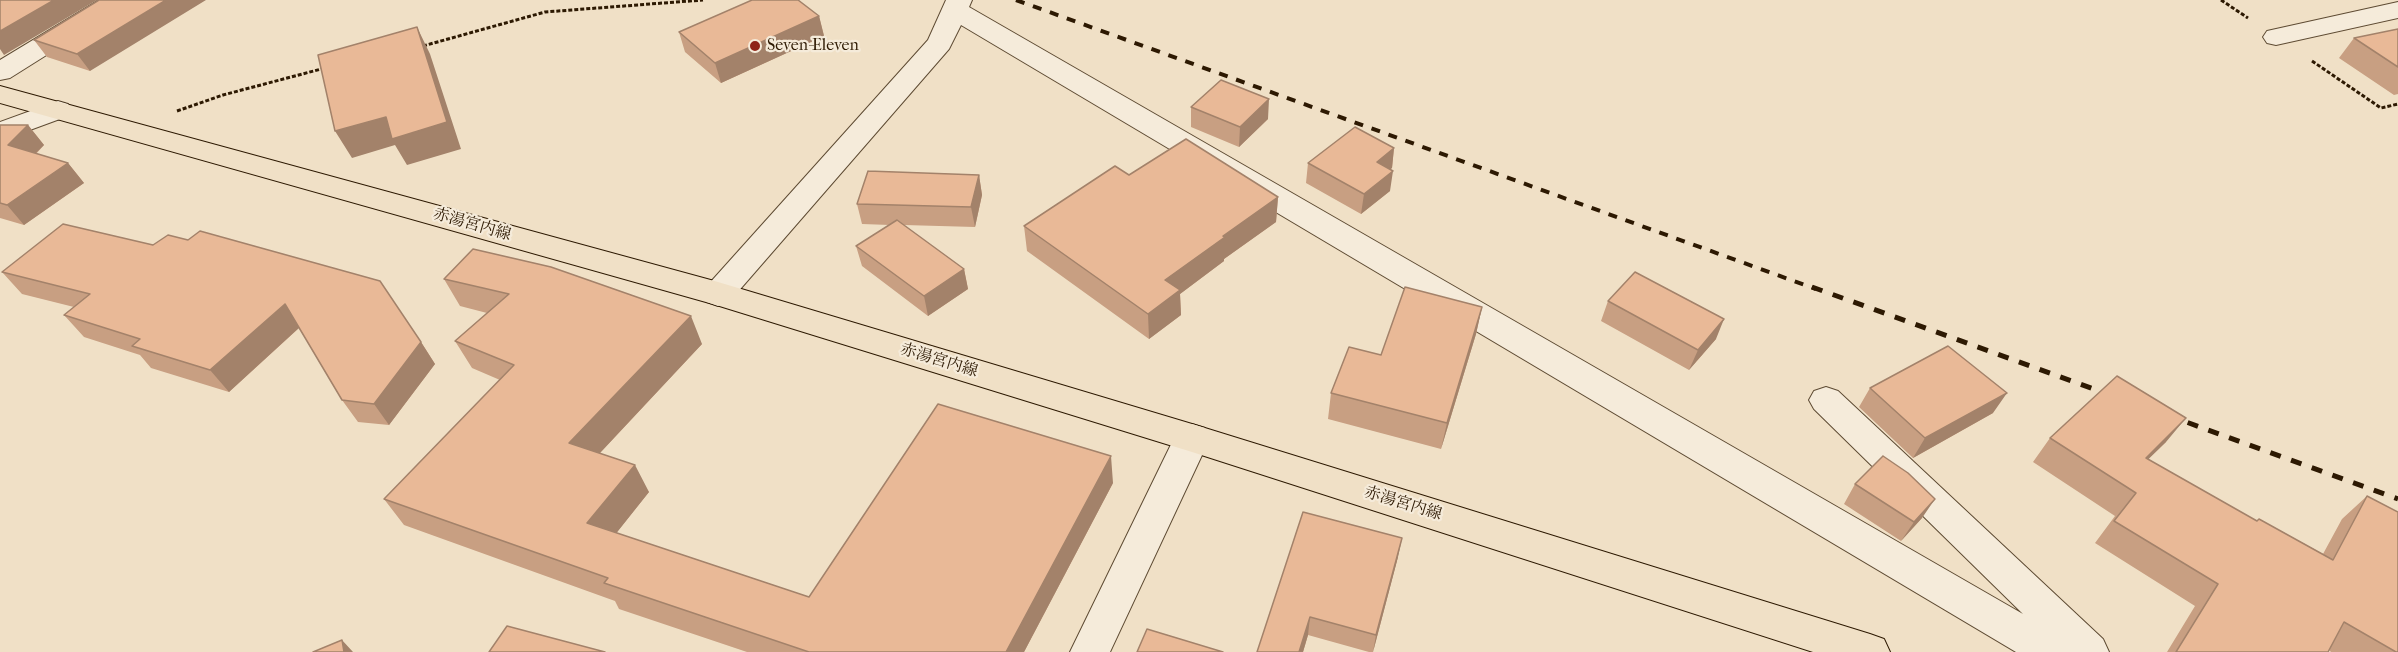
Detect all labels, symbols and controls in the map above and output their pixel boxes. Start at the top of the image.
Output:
place label: Seven-Eleven [767,36,859,56]
marker: Seven-Eleven [748,39,762,53]
street label: 赤湯宮内線 [431,205,513,245]
street label: 赤湯宮内線 [898,340,980,382]
street label: 赤湯宮内線 [1362,483,1444,525]

